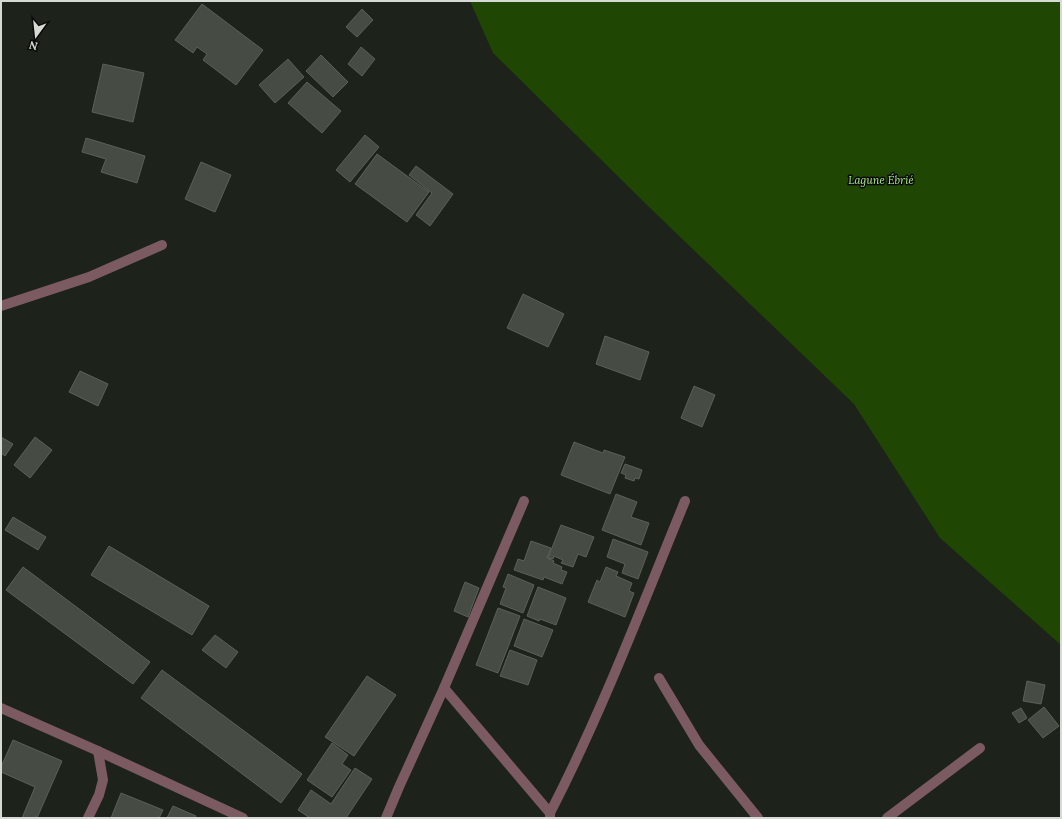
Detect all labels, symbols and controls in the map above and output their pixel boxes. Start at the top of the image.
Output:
north arrow [16,16,56,56]
text: N [27,38,39,54]
water label: Lagune Ébrié [848,173,914,187]

